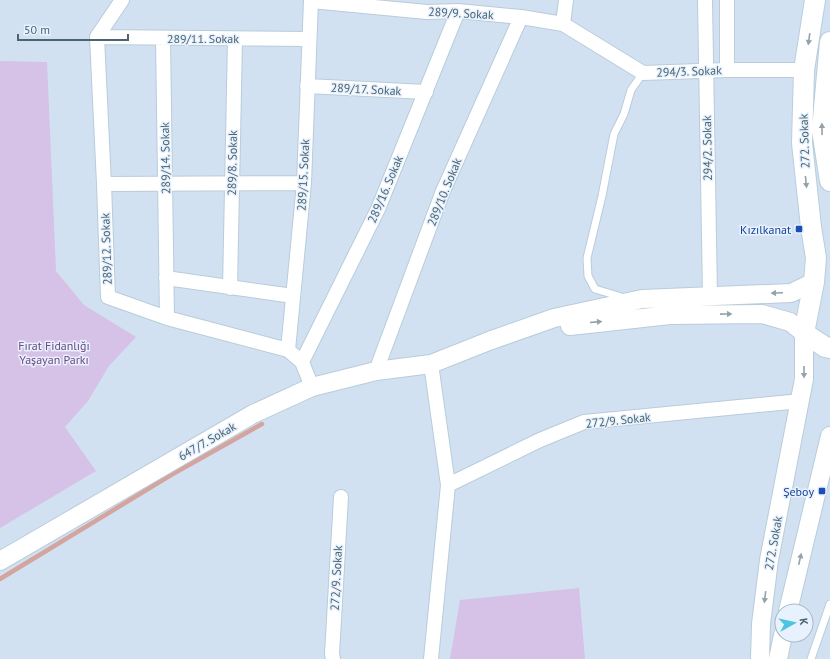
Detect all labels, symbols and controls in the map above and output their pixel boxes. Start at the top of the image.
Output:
street label: 289/9. Sokak [428,4,494,22]
scale bar [18,16,128,42]
text: 50 m [24,22,50,37]
street label: 289/11. Sokak [167,31,239,46]
one-way arrow [806,33,812,45]
street label: 294/3. Sokak [656,62,722,80]
street label: 289/17. Sokak [330,80,402,98]
street label: 272. Sokak [796,113,812,169]
street label: 294/2. Sokak [699,115,715,181]
street label: 289/14. Sokak [157,122,173,194]
one-way arrow [819,122,825,135]
street label: 289/8. Sokak [224,130,240,196]
street label: 289/15. Sokak [294,138,312,211]
street label: 289/16. Sokak [364,153,406,225]
street label: 289/10. Sokak [424,156,465,228]
one-way arrow [803,176,809,188]
street label: 289/12. Sokak [97,212,115,285]
place label: Kızılkanat [740,222,791,237]
marker: Kızılkanat [794,224,804,234]
one-way arrow [771,290,783,297]
one-way arrow [720,311,733,317]
one-way arrow [590,319,602,325]
park label: Fırat Fidanlığı Yaşayan Parkı [18,338,90,367]
one-way arrow [801,366,807,379]
street label: 272/9. Sokak [585,409,652,431]
street label: 647/7. Sokak [175,418,239,464]
place label: Şeboy [783,484,814,499]
marker: Şeboy [817,486,827,496]
street label: 272. Sokak [761,515,785,571]
street label: 272/9. Sokak [327,545,345,611]
one-way arrow [798,553,804,566]
one-way arrow [762,591,768,603]
north arrow [774,603,814,643]
text: K [796,617,811,626]

